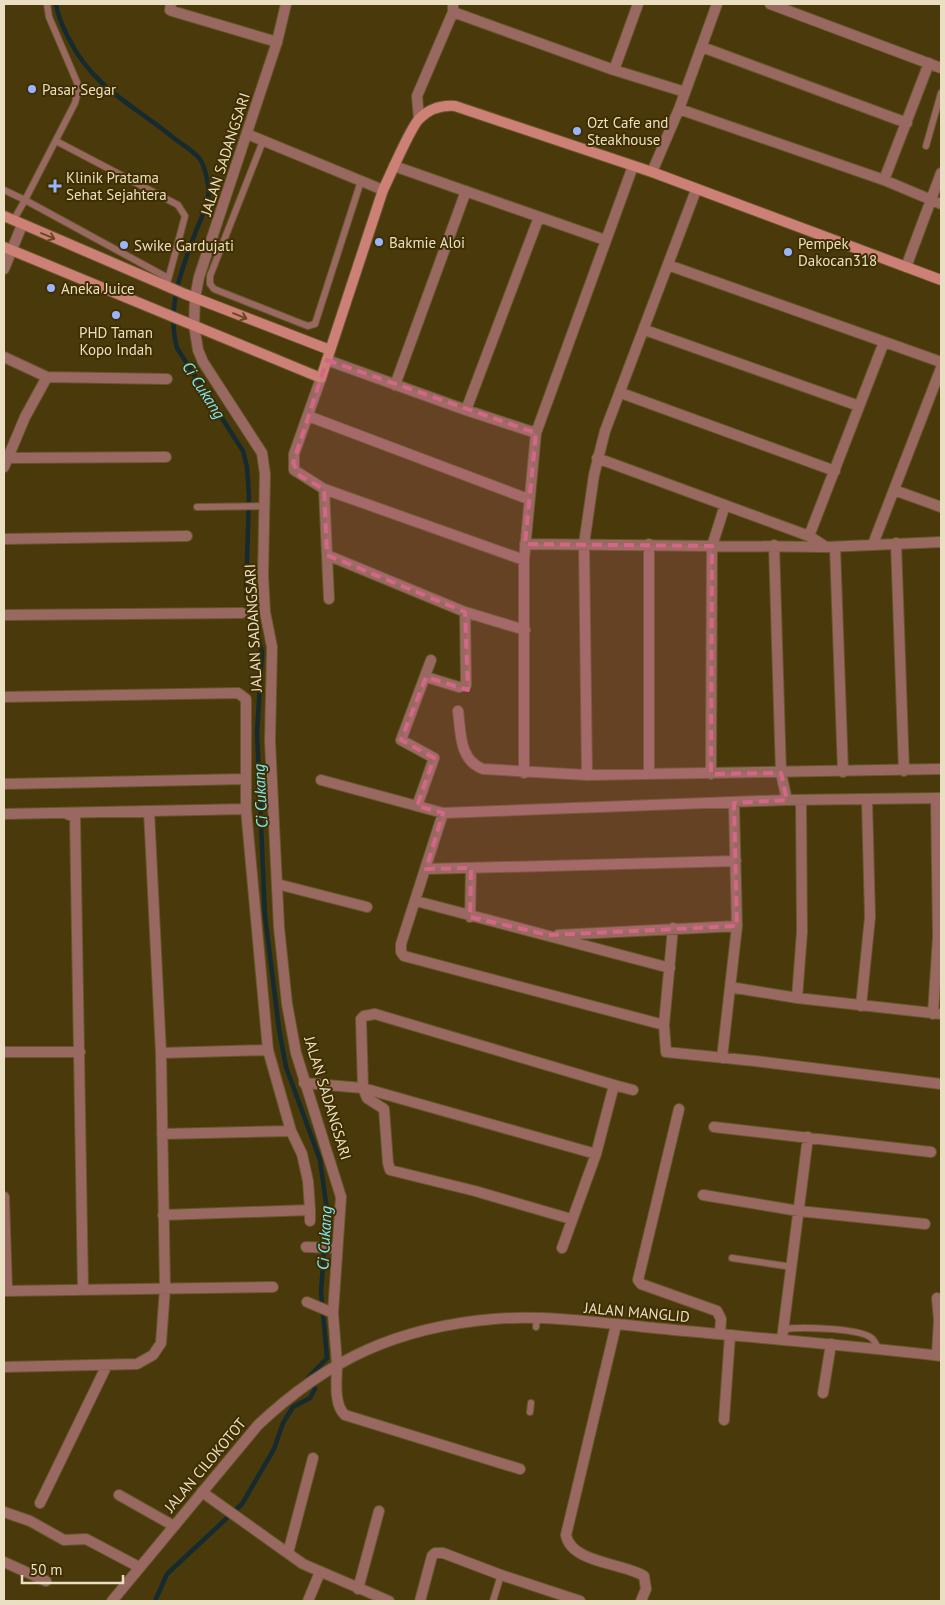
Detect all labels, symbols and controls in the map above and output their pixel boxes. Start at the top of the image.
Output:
place label: Pasar Segar [42,80,116,99]
marker: Pasar Segar [26,83,38,95]
street label: JALAN SADANGSARI [196,90,254,219]
place label: Ozt Cafe and Steakhouse [587,113,668,149]
marker: Ozt Cafe and Steakhouse [571,125,583,137]
place label: Klinik Pratama Sehat Sejahtera [66,168,167,204]
marker: Klinik Pratama Sehat Sejahtera [48,179,62,193]
one-way arrow [40,232,55,242]
place label: Bakmie Aloi [389,233,465,252]
place label: Pempek Dakocan318 [798,234,877,270]
place label: Swike Gardujati [134,236,234,255]
marker: Bakmie Aloi [373,236,385,248]
marker: Swike Gardujati [118,239,130,251]
marker: Pempek Dakocan318 [782,246,794,258]
place label: Aneka Juice [61,279,135,298]
marker: Aneka Juice [45,282,57,294]
marker: PHD Taman Kopo Indah [110,309,122,321]
one-way arrow [232,312,247,321]
place label: PHD Taman Kopo Indah [79,323,153,359]
water label: Ci Cukang [178,358,230,422]
street label: JALAN SADANGSARI [240,564,266,693]
water label: Ci Cukang [248,763,272,829]
street label: JALAN SADANGSARI [300,1033,356,1162]
water label: Ci Cukang [312,1205,336,1271]
street label: JALAN MANGLID [583,1298,690,1326]
street label: JALAN CILOKOTOT [159,1413,250,1517]
scale bar [22,1552,124,1584]
text: 50 m [30,1560,63,1579]

